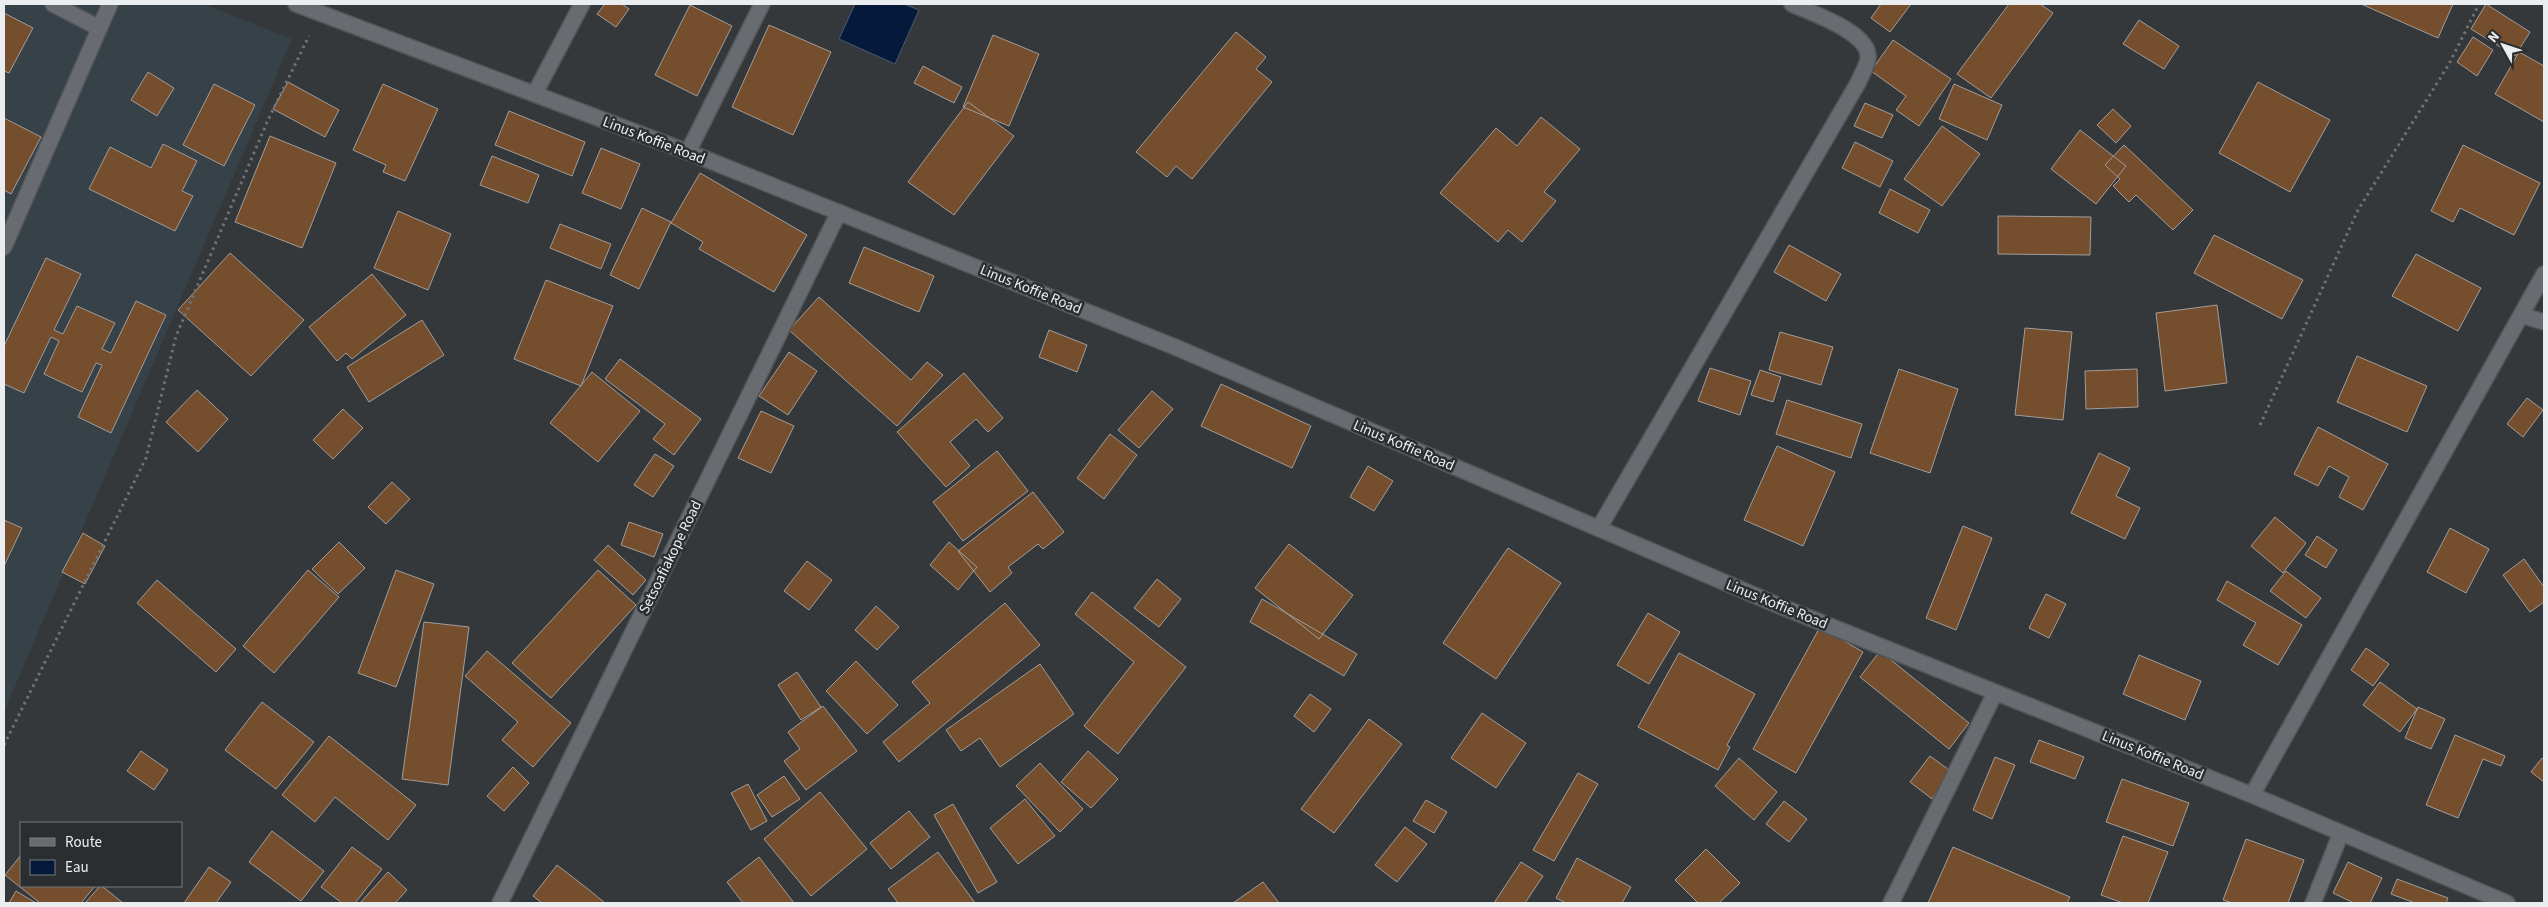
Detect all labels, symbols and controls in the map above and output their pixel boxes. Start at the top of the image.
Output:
north arrow [2478,20,2528,70]
text: N [2483,27,2504,47]
street label: Linus Koffie Road [600,111,708,170]
street label: Linus Koffie Road [977,259,1085,319]
street label: Linus Koffie Road [1350,415,1458,476]
street label: Setsoafiakope Road [634,497,707,617]
street label: Linus Koffie Road [1723,574,1831,634]
street label: Linus Koffie Road [2099,725,2207,785]
legend [20,822,182,887]
text: Route [65,832,102,853]
text: Eau [65,857,89,878]

